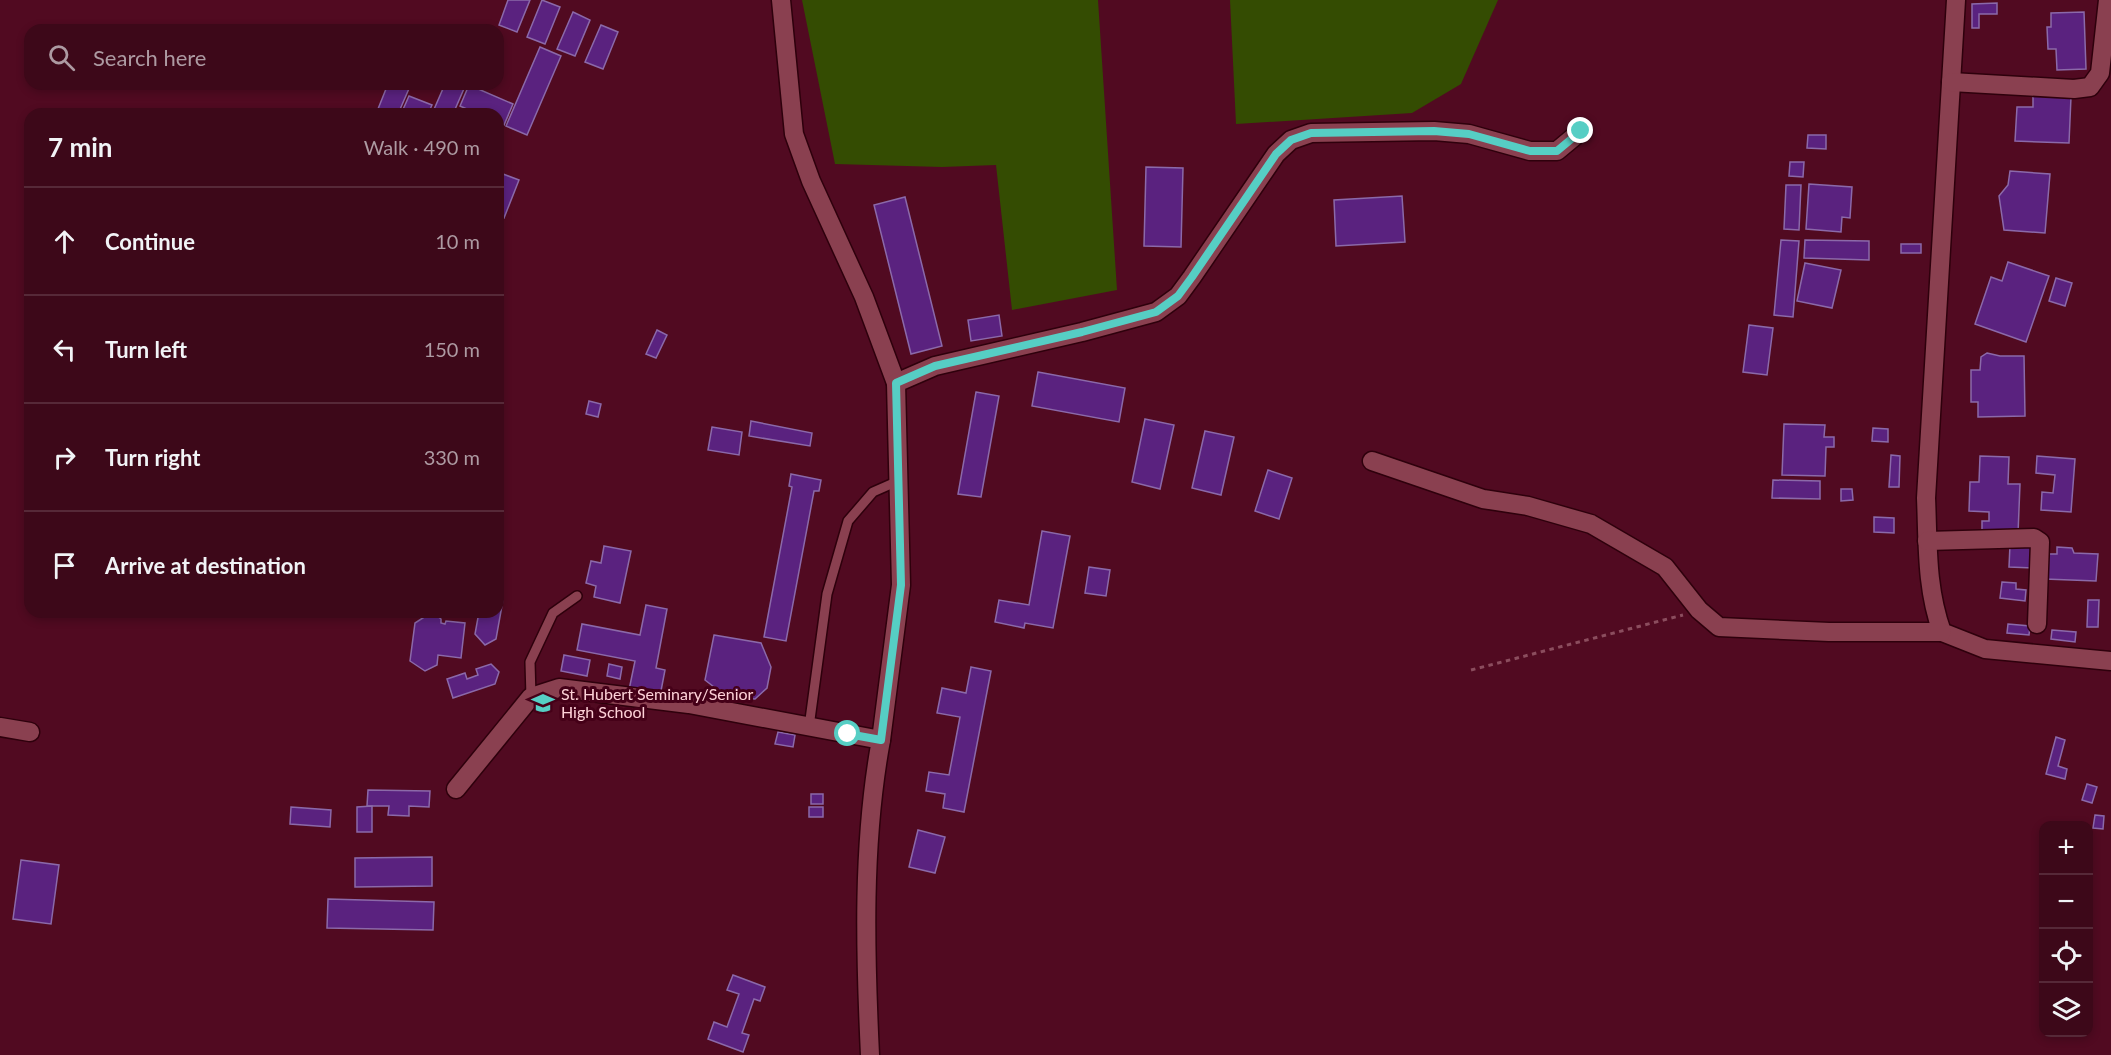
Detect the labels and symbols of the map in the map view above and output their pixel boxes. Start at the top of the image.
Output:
route end [1567,117,1593,143]
place label: St. Hubert Seminary/Senior High School [561,684,754,721]
school or university icon: St. Hubert Seminary/Senior High School [530,690,556,716]
route start [834,720,860,746]

